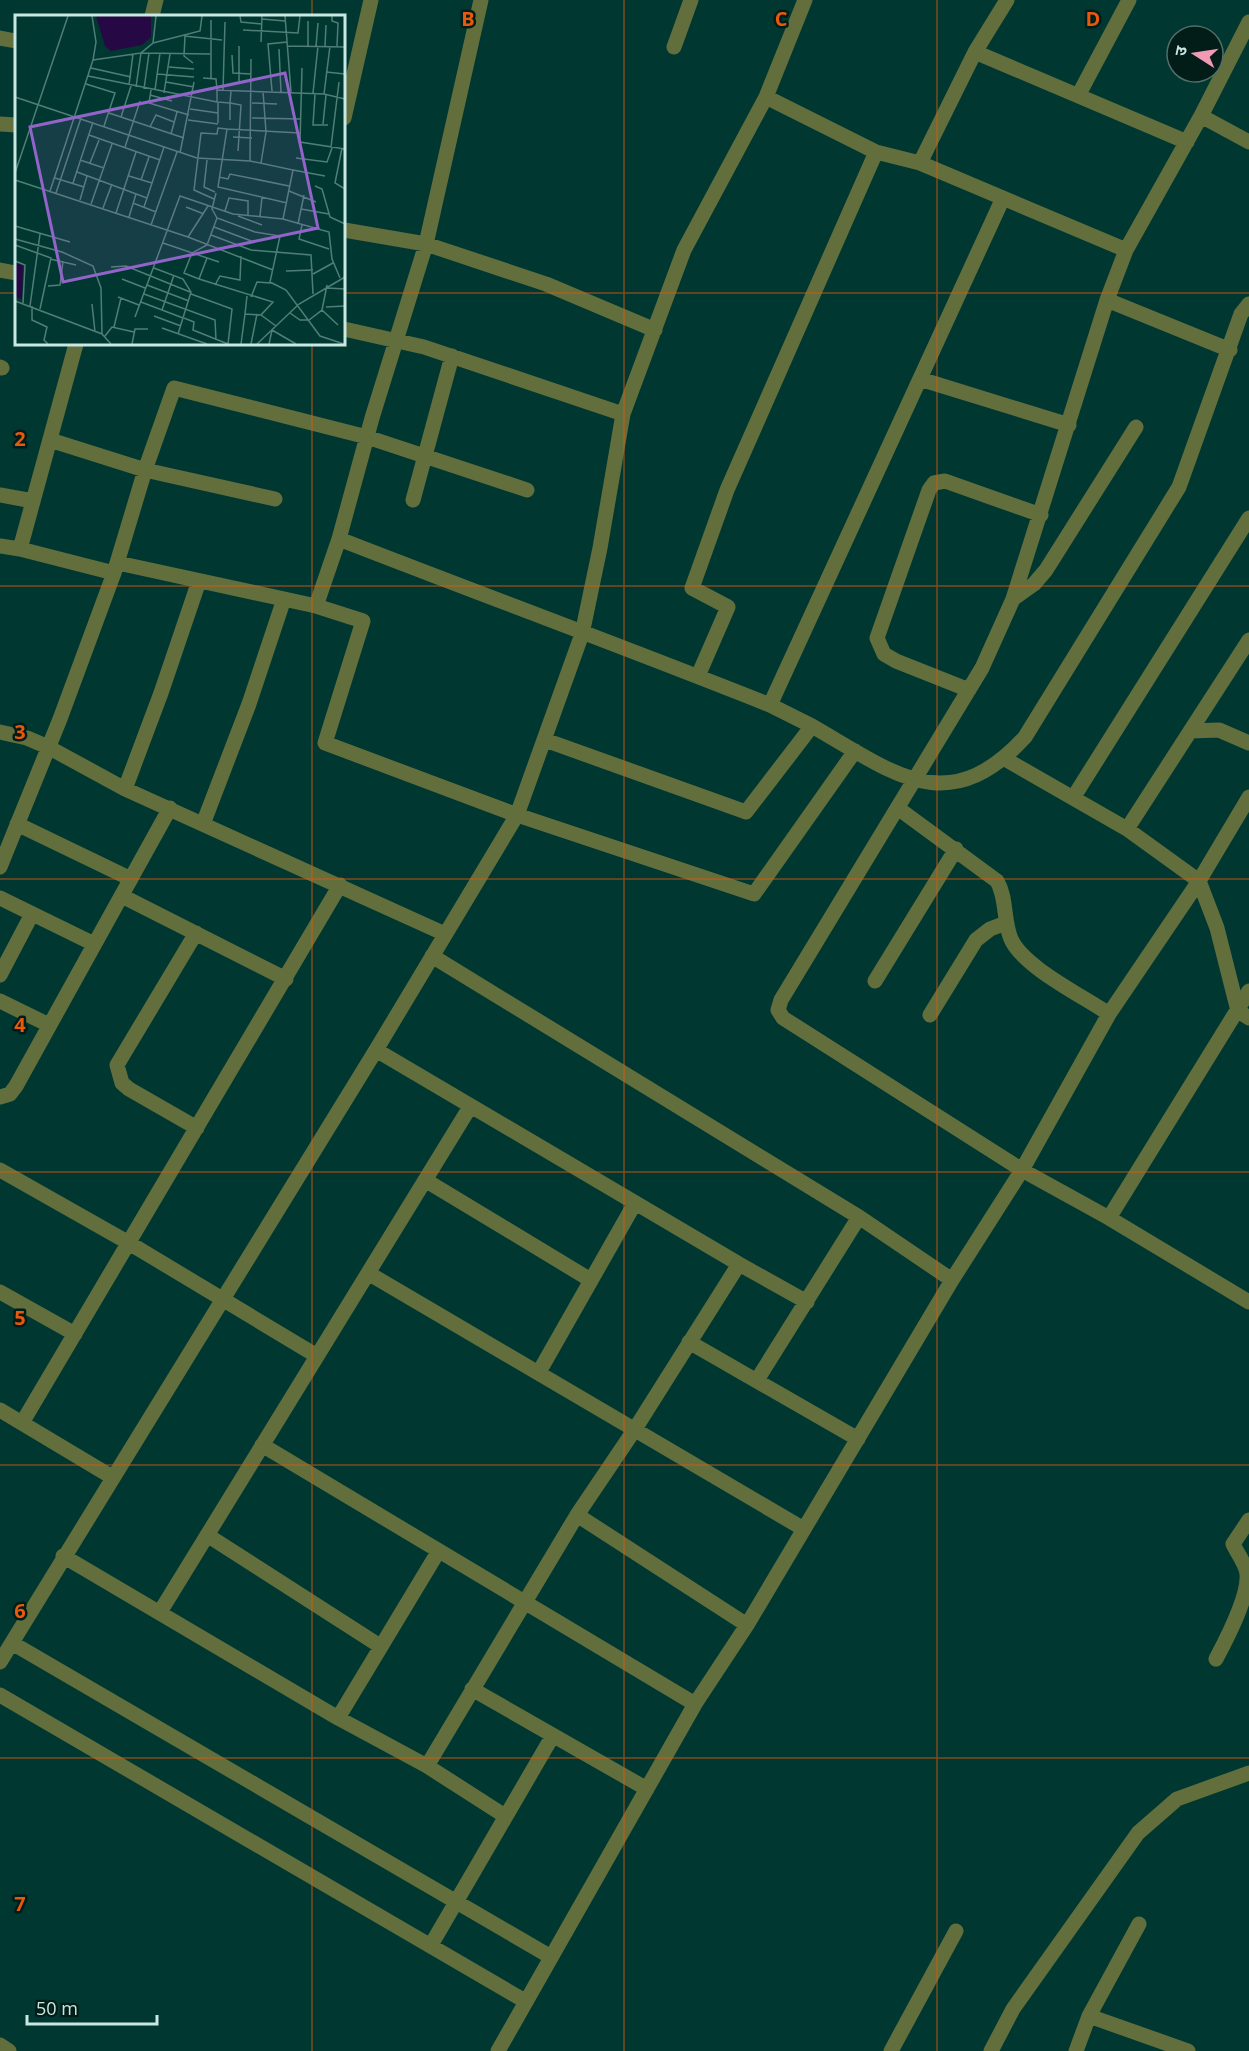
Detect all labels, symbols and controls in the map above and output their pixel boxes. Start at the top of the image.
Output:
text: B [461,5,475,32]
text: C [775,5,788,32]
text: D [1086,5,1100,32]
inset map [15,15,345,345]
north arrow [1165,24,1225,84]
text: उ [1169,43,1192,58]
text: 2 [14,425,26,452]
text: 3 [14,718,26,745]
text: 4 [14,1011,26,1038]
text: 5 [14,1304,26,1331]
text: 6 [14,1597,26,1624]
text: 7 [14,1890,26,1917]
scale bar [27,1988,158,2026]
text: 50 m [36,1996,78,2020]

